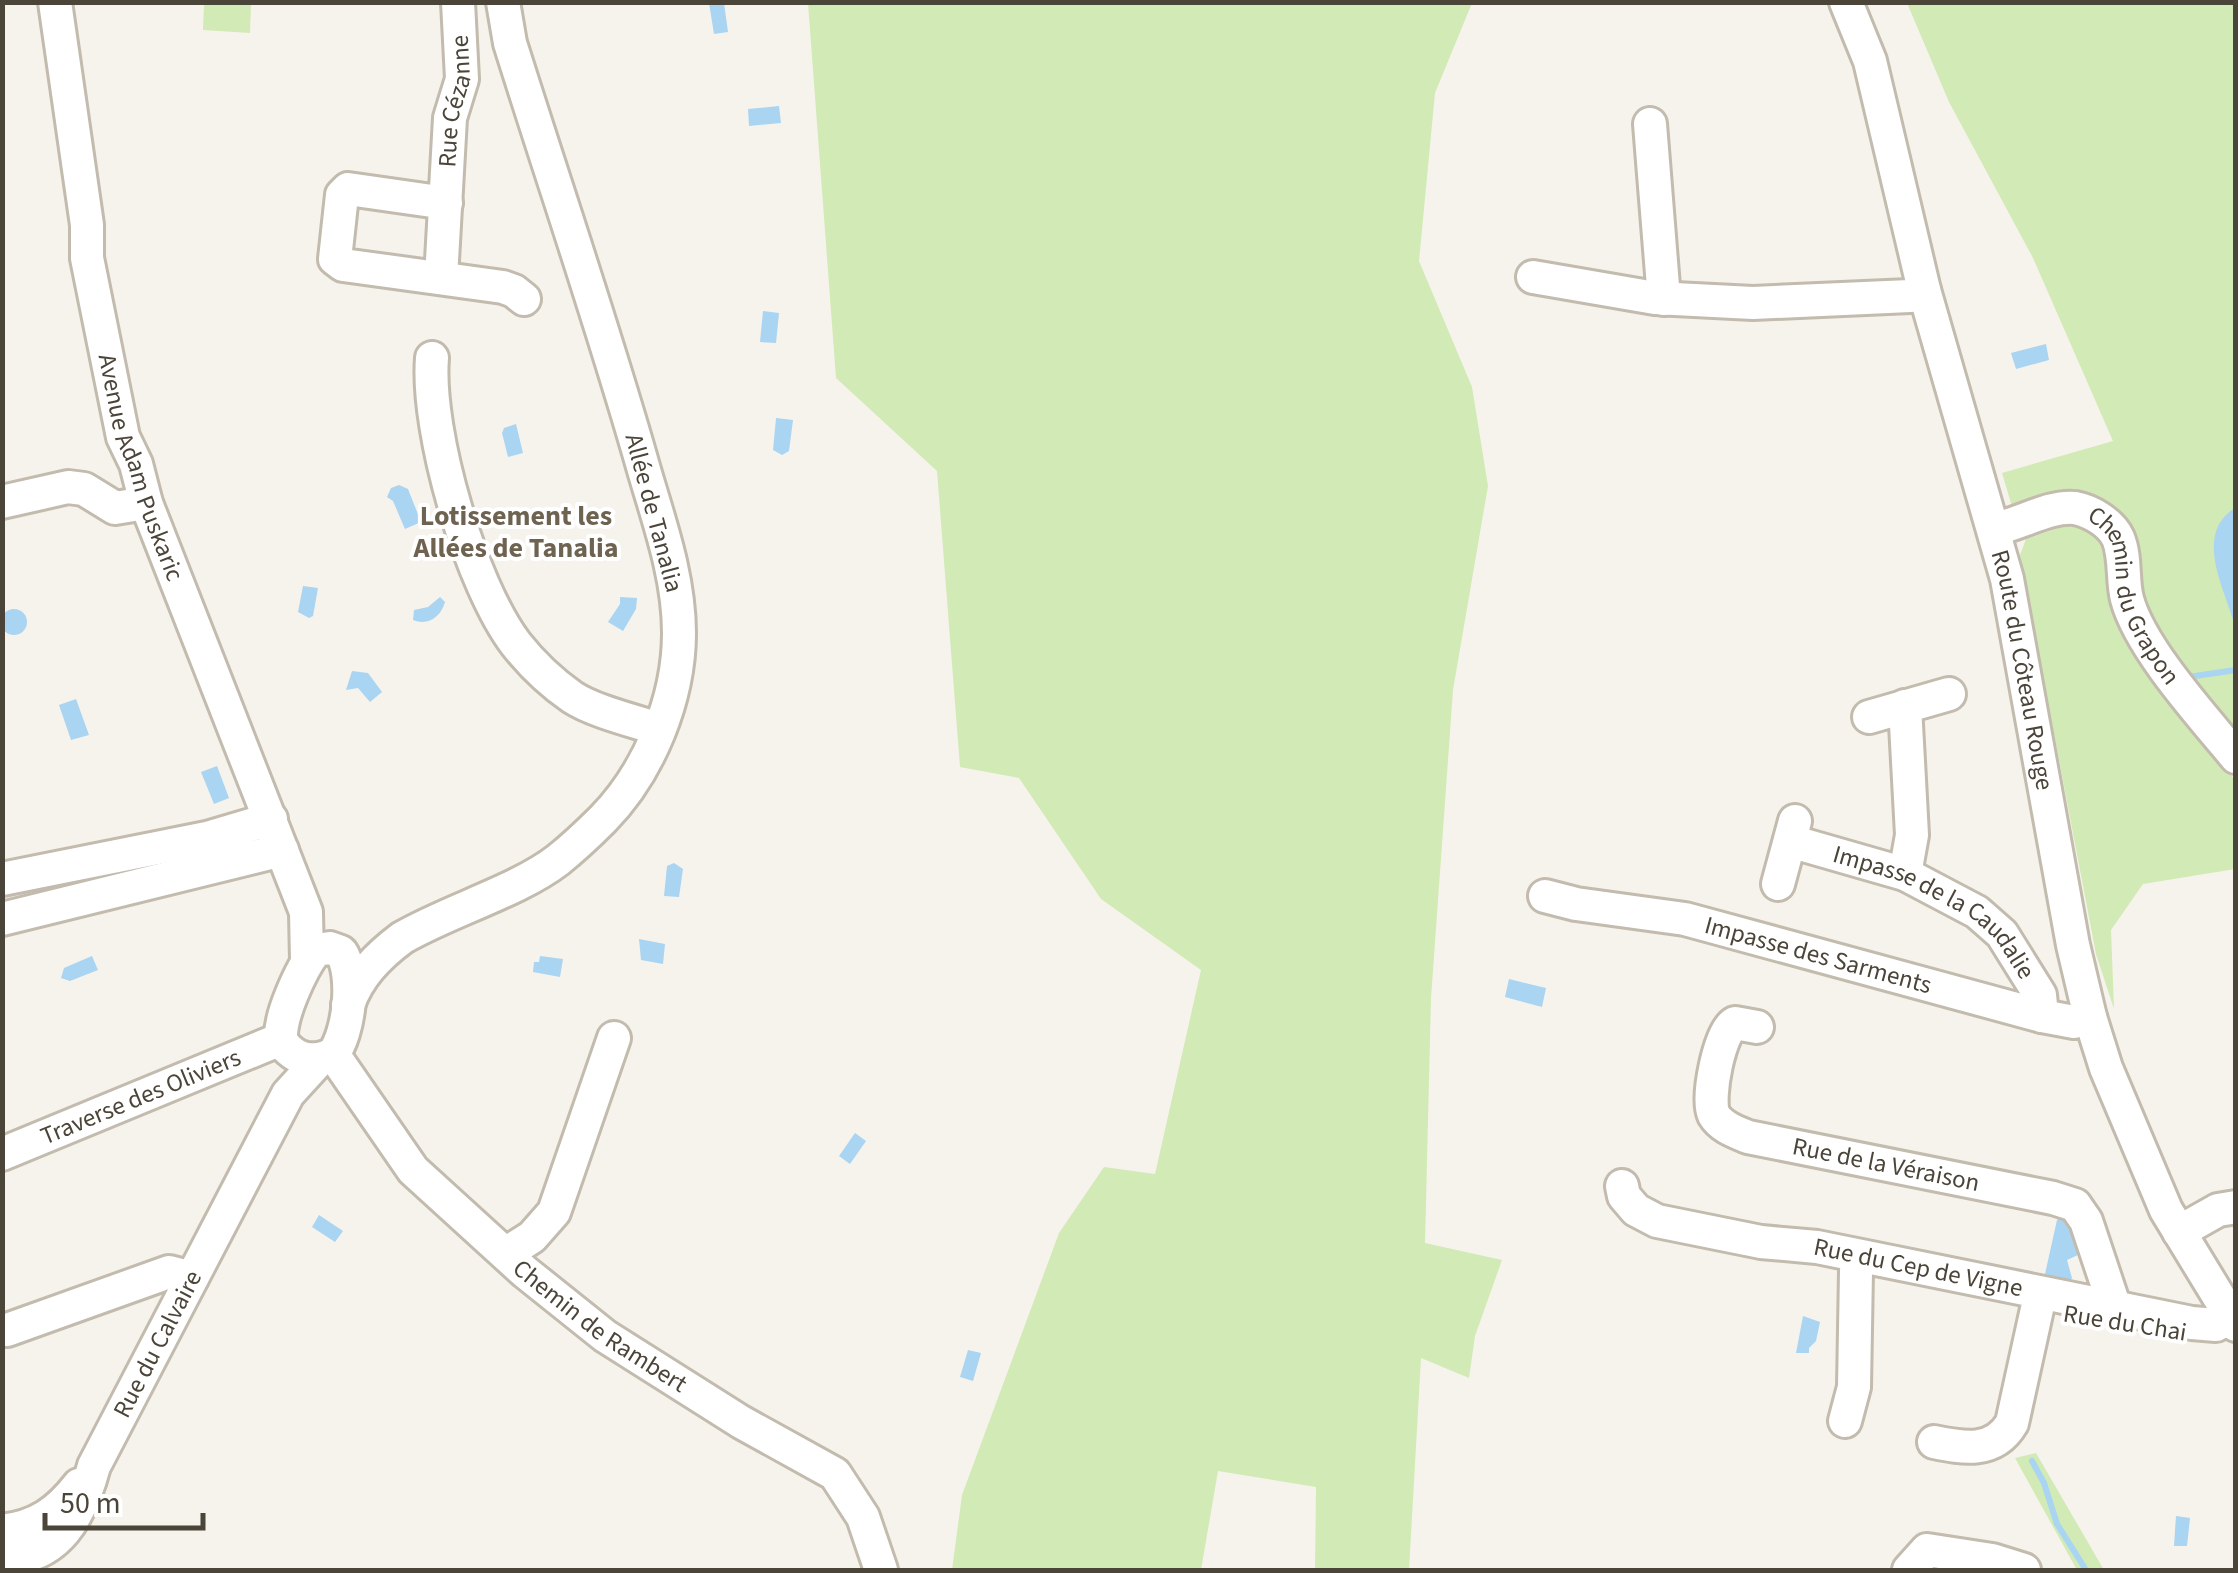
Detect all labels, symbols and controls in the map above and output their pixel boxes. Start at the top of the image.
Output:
street label: Rue Cézanne [429,34,480,168]
street label: Avenue Adam Puskaric [89,351,193,586]
street label: Allée de Tanalia [616,430,692,596]
district label: Lotissement les Allées de Tanalia [412,496,619,568]
street label: Chemin du Grapon [2081,497,2189,692]
street label: Route du Côteau Rouge [1982,546,2063,793]
street label: Impasse de la Caudalie [1829,836,2044,986]
street label: Impasse des Sarments [1701,907,1936,1003]
street label: Traverse des Oliviers [35,1039,246,1154]
street label: Rue de la Véraison [1789,1128,1983,1201]
street label: Rue du Cep de Vigne [1811,1229,2026,1306]
street label: Chemin de Rambert [504,1251,695,1402]
street label: Rue du Calvaire [104,1264,211,1424]
street label: Rue du Chai [2061,1295,2189,1351]
scale bar [45,1468,202,1530]
text: 50 m [60,1482,121,1525]

